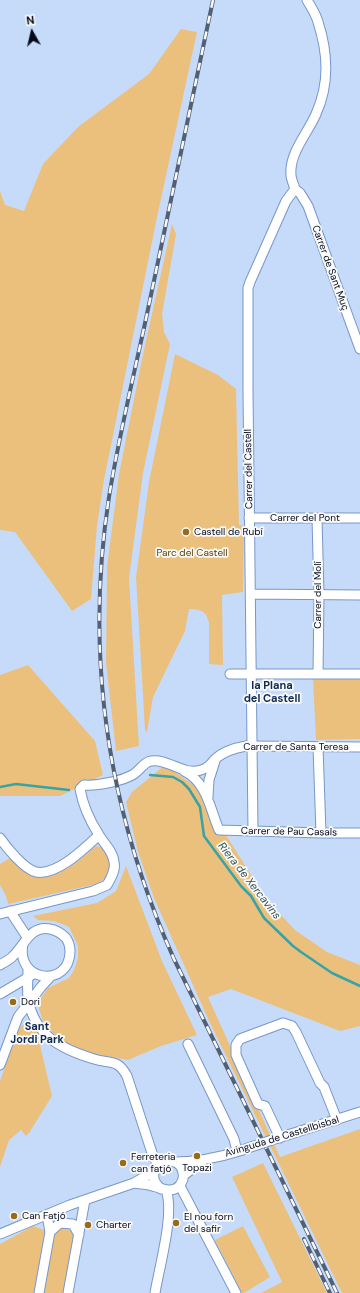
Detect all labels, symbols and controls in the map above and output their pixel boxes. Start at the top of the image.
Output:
north arrow [12,12,52,52]
text: N [25,13,35,28]
street label: Carrer de Sant Muç [309,224,351,312]
street label: Carrer del Castell [242,429,256,509]
street label: Carrer del Pont [270,512,340,524]
place label: Castell de Rubí [194,526,263,538]
marker: Castell de Rubí [181,527,191,537]
park label: Parc del Castell [156,547,228,559]
street label: Carrer del Molí [312,561,324,629]
district label: la Plana del Castell [244,679,300,705]
street label: Carrer de Santa Teresa [243,741,349,753]
street label: Carrer de Pau Casals [241,825,337,839]
water label: Riera de Xercavins [215,840,283,922]
place label: Dori [21,996,40,1008]
marker: Dori [8,997,18,1007]
district label: Sant Jordi Park [10,1020,64,1046]
street label: Avinguda de Castellbisbal [223,1114,341,1160]
place label: Ferreteria can fatjó [131,1151,176,1174]
marker: Topazi [192,1151,202,1161]
marker: Ferreteria can fatjó [118,1158,128,1168]
place label: Topazi [182,1162,212,1174]
place label: Can Fatjó [22,1210,66,1222]
marker: Can Fatjó [9,1211,19,1221]
place label: El nou forn del safir [184,1211,233,1234]
marker: El nou forn del safir [171,1218,181,1228]
place label: Charter [96,1219,131,1231]
marker: Charter [83,1220,93,1230]

